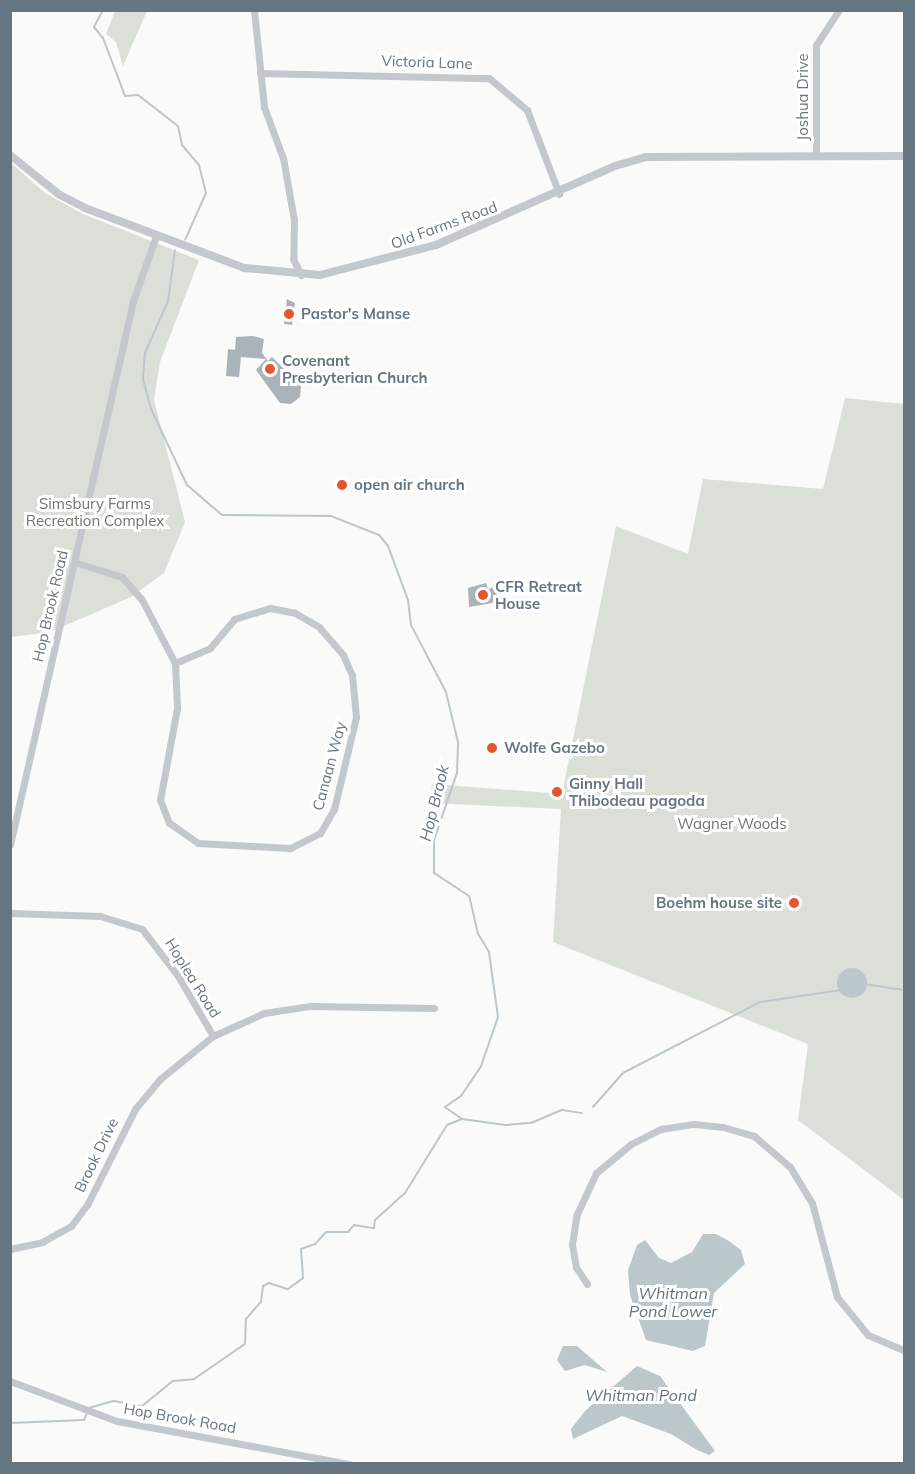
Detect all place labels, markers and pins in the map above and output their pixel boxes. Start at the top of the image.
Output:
place label: Pastor's Manse [301,305,410,323]
marker: Pastor's Manse [282,307,296,321]
place label: Covenant Presbyterian Church [282,351,428,386]
marker: Covenant Presbyterian Church [263,362,277,376]
place label: open air church [354,476,465,494]
marker: open air church [335,478,349,492]
place label: CFR Retreat House [495,577,582,612]
marker: CFR Retreat House [476,588,490,602]
place label: Wolfe Gazebo [504,739,605,757]
marker: Wolfe Gazebo [485,741,499,755]
place label: Ginny Hall Thibodeau pagoda [569,774,705,809]
marker: Ginny Hall Thibodeau pagoda [550,785,564,799]
place label: Boehm house site [656,894,782,912]
marker: Boehm house site [787,896,801,910]

